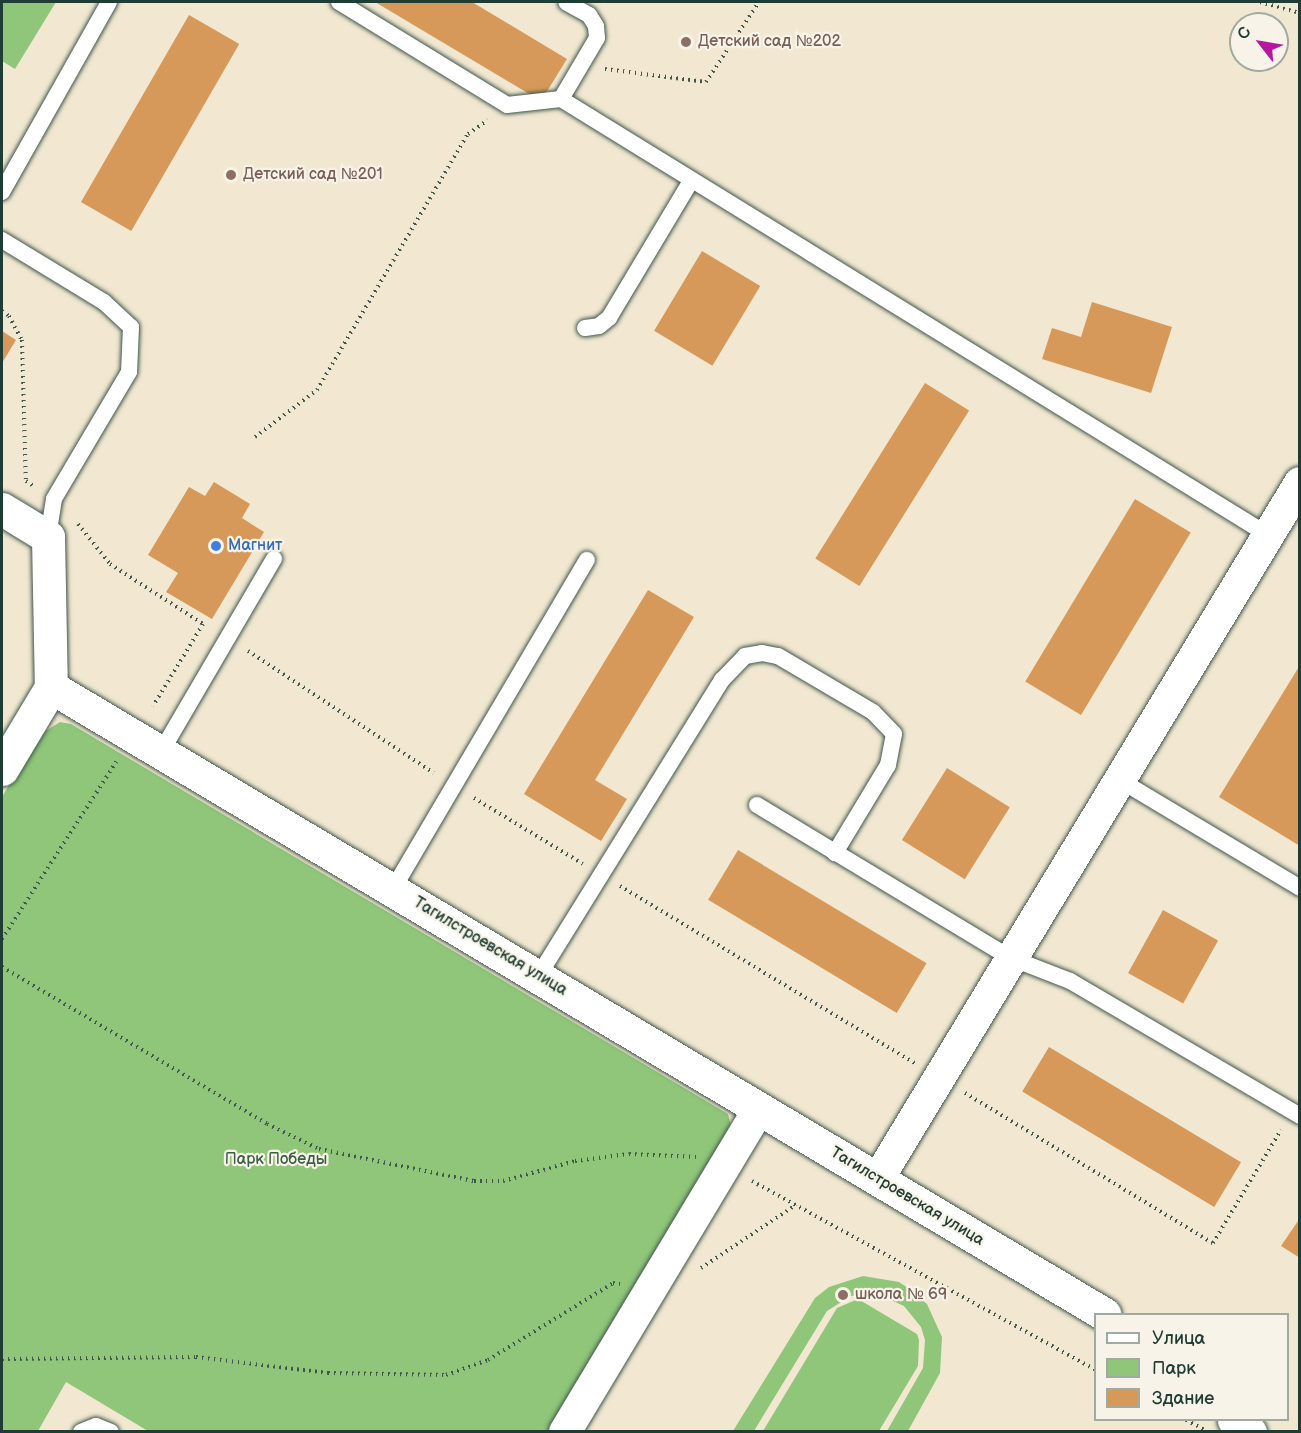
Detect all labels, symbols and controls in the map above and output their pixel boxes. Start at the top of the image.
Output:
north arrow [1229,12,1289,72]
text: С [1234,24,1256,43]
place label: Детский сад №202 [698,32,841,52]
marker: Детский сад №202 [679,35,693,49]
place label: Детский сад №201 [243,165,383,185]
marker: Детский сад №201 [224,168,238,182]
place label: Магнит [228,536,283,556]
marker: Магнит [209,539,223,553]
street label: Тагилстроевская улица [410,893,570,1001]
street label: Тагилстроевская улица [827,1143,987,1251]
park label: Парк Победы [225,1150,327,1170]
place label: школа № 69 [855,1285,947,1305]
marker: школа № 69 [836,1288,850,1302]
legend [1094,1313,1289,1421]
text: Улица [1152,1328,1205,1349]
text: Парк [1152,1358,1196,1379]
text: Здание [1152,1388,1214,1409]

